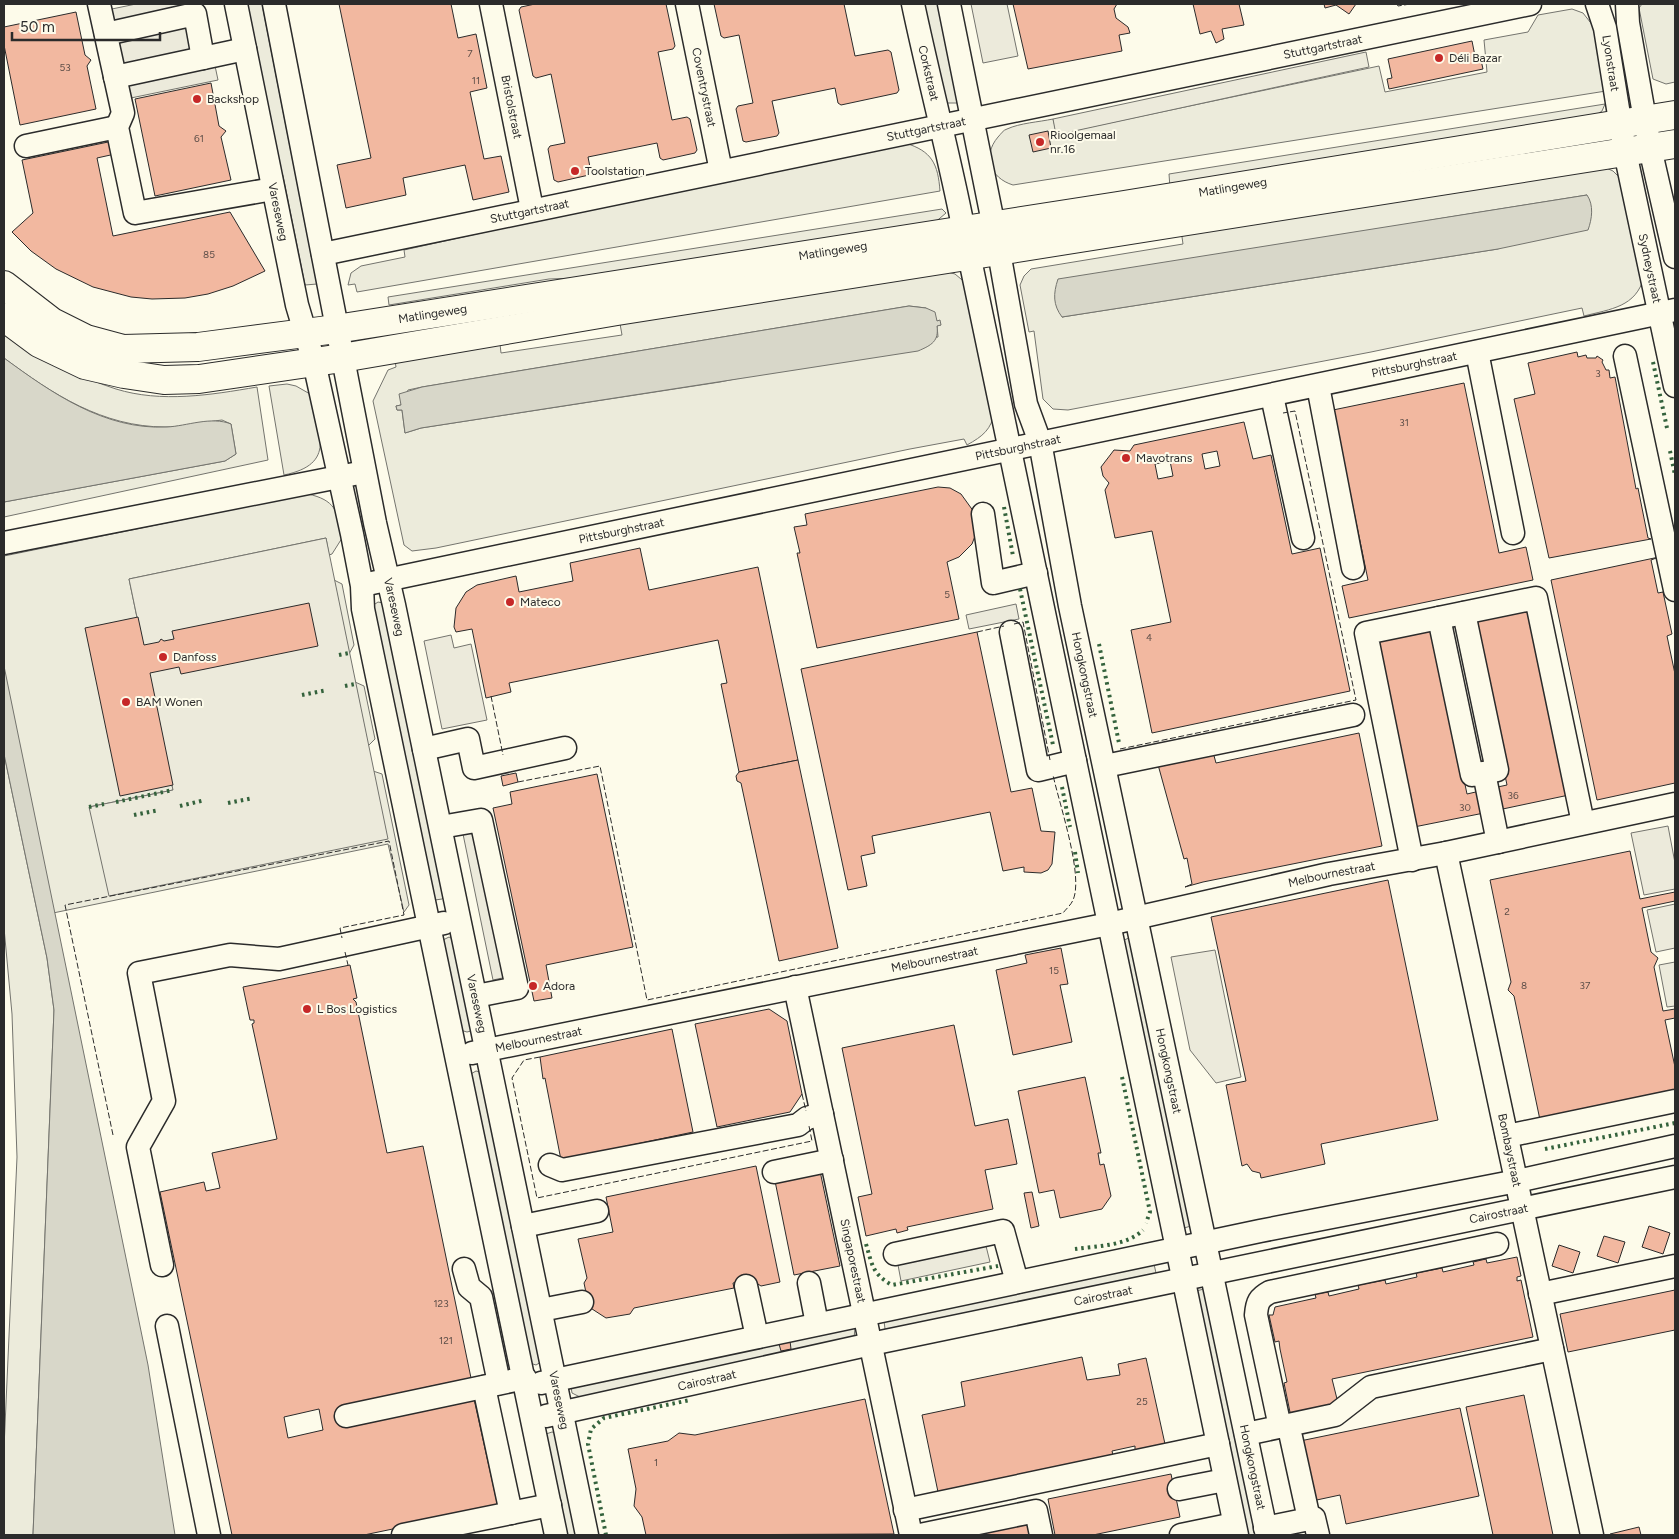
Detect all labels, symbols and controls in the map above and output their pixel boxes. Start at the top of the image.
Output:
scale bar [12,10,160,42]
text: 50 m [20,18,55,36]
street label: Stuttgartstraat [1282,32,1364,62]
street label: Lyonstraat [1599,34,1622,93]
street label: Corkstraat [915,44,942,103]
street label: Coventrystraat [689,46,719,129]
house number: 7 [467,47,473,60]
place label: Déli Bazar [1449,51,1502,65]
marker: Déli Bazar [1433,52,1445,64]
house number: 53 [59,61,71,74]
house number: 11 [472,74,480,87]
street label: Bristolstraat [498,74,525,141]
place label: Backshop [207,92,259,106]
marker: Backshop [191,93,203,105]
street label: Stuttgartstraat [885,114,967,144]
place label: Rioolgemaal nr.16 [1050,128,1116,156]
house number: 61 [194,132,204,145]
marker: Rioolgemaal nr.16 [1034,136,1046,148]
place label: Toolstation [585,164,645,178]
marker: Toolstation [569,165,581,177]
street label: Matlingeweg [1197,175,1268,200]
street label: Vareseweg [265,181,291,242]
street label: Stuttgartstraat [489,196,571,226]
street label: Sydneystraat [1636,232,1664,305]
street label: Matlingeweg [797,239,868,263]
house number: 85 [203,248,215,261]
street label: Matlingeweg [397,301,468,326]
street label: Pittsburghstraat [1370,349,1459,380]
house number: 3 [1595,367,1601,380]
house number: 31 [1399,416,1409,429]
street label: Pittsburghstraat [974,432,1062,463]
place label: Mavotrans [1136,451,1193,465]
marker: Mavotrans [1120,452,1132,464]
street label: Pittsburghstraat [578,515,666,546]
street label: Vareseweg [381,576,407,638]
house number: 5 [944,588,950,601]
place label: Mateco [520,595,561,609]
marker: Mateco [504,596,516,608]
street label: Hongkongstraat [1069,631,1101,719]
house number: 4 [1146,631,1152,644]
place label: Danfoss [173,650,217,664]
marker: Danfoss [157,651,169,663]
place label: BAM Wonen [136,695,203,709]
marker: BAM Wonen [120,696,132,708]
house number: 36 [1507,789,1519,802]
house number: 30 [1459,801,1471,814]
street label: Melbournestraat [1287,859,1377,890]
house number: 2 [1504,905,1510,918]
street label: Melbournestraat [890,944,980,975]
house number: 15 [1049,964,1059,977]
street label: Vareseweg [464,973,490,1034]
place label: Adora [543,979,575,993]
house number: 8 [1521,979,1527,992]
house number: 37 [1580,979,1591,992]
marker: Adora [527,980,539,992]
place label: L Bos Logistics [317,1002,397,1016]
marker: L Bos Logistics [301,1003,313,1015]
street label: Melbournestraat [494,1024,584,1055]
street label: Hongkongstraat [1153,1027,1185,1116]
street label: Bombaystraat [1495,1112,1524,1189]
street label: Cairostraat [1468,1201,1530,1227]
street label: Singaporestraat [837,1218,869,1305]
street label: Cairostraat [1073,1283,1134,1309]
house number: 123 [433,1297,449,1310]
house number: 121 [439,1334,453,1347]
street label: Cairostraat [676,1367,738,1394]
street label: Vareseweg [546,1370,572,1431]
house number: 25 [1136,1395,1148,1408]
street label: Hongkongstraat [1237,1423,1269,1512]
house number: 1 [654,1456,658,1469]

